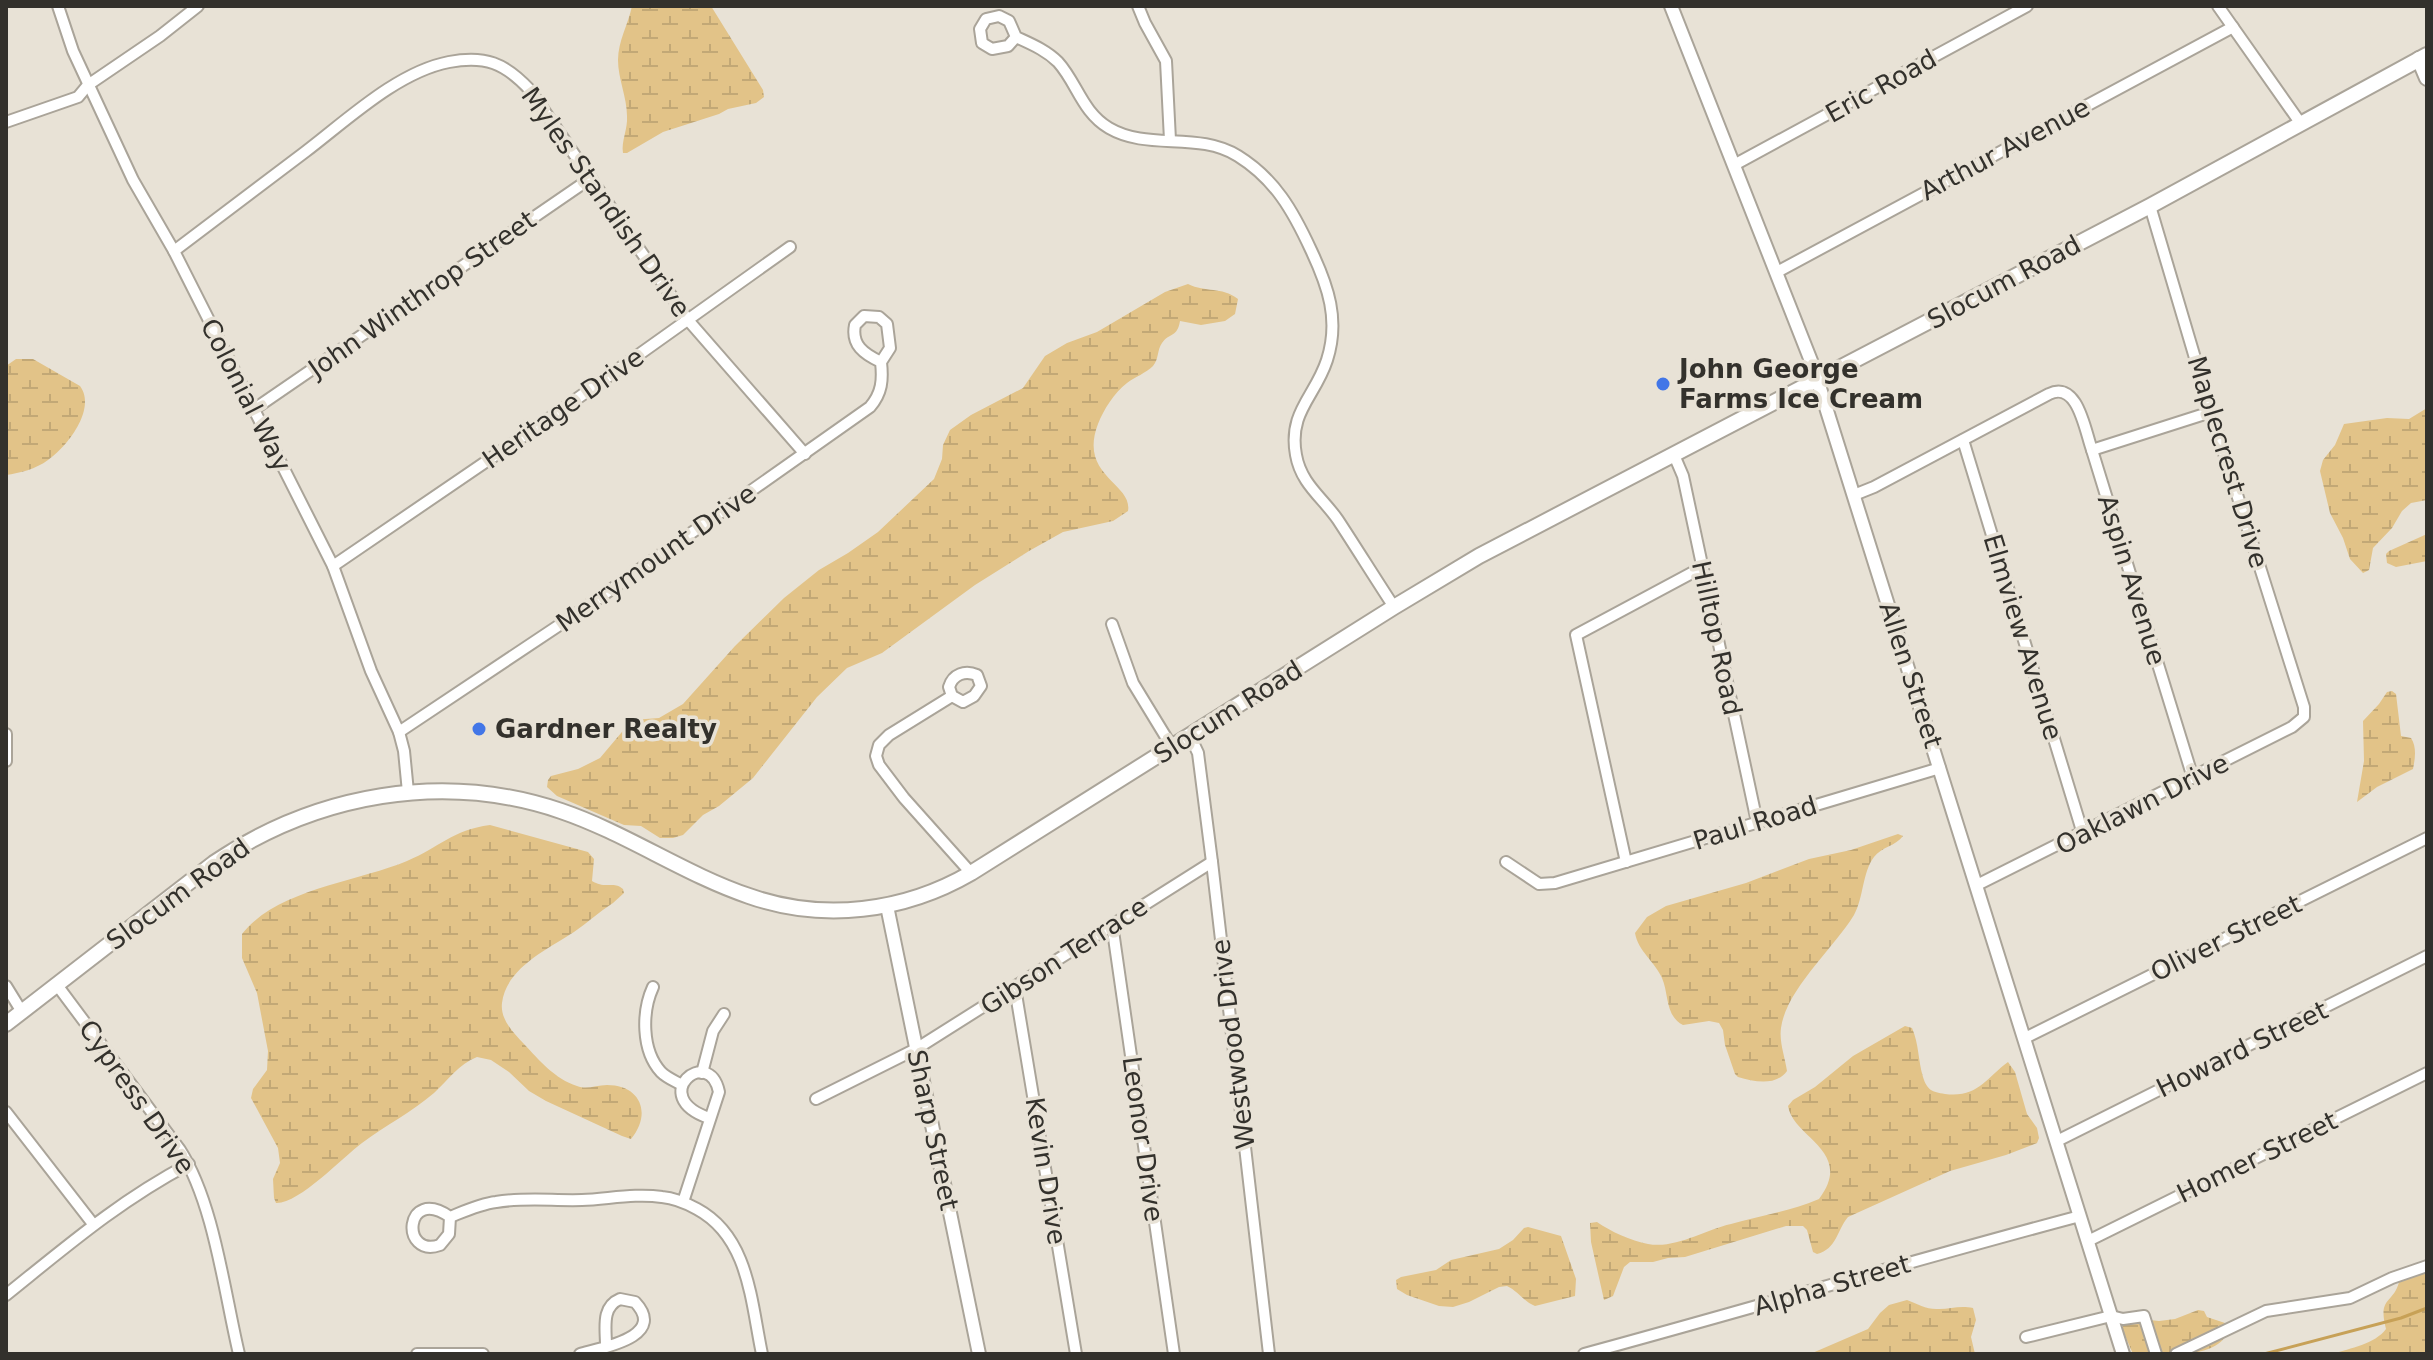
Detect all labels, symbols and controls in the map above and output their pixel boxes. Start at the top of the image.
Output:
street label: Eric Road [1820,43,1942,129]
street label: Myles Standish Drive [515,81,697,323]
street label: Arthur Avenue [1915,92,2095,206]
street label: John Winthrop Street [301,204,541,385]
street label: Slocum Road [1922,229,2086,335]
street label: Colonial Way [195,313,297,477]
street label: Heritage Drive [477,341,649,475]
street label: Maplecrest Drive [2182,353,2274,571]
place label: John George Farms Ice Cream [1677,354,1923,414]
marker: John George Farms Ice Cream [1654,375,1672,393]
street label: Merrymount Drive [550,478,762,638]
street label: Aspin Avenue [2092,491,2172,669]
street label: Elmview Avenue [1977,530,2069,744]
street label: Hilltop Road [1686,558,1748,718]
street label: Allen Street [1873,598,1949,752]
street label: Slocum Road [1148,654,1308,770]
place label: Gardner Realty [495,714,717,744]
marker: Gardner Realty [470,720,488,738]
street label: Oaklawn Drive [2051,748,2233,860]
street label: Paul Road [1690,790,1820,856]
street label: Slocum Road [101,832,255,956]
street label: Oliver Street [2146,889,2306,987]
street label: Gibson Terrace [975,891,1153,1021]
street label: Westwood Drive [1205,937,1261,1151]
street label: Howard Street [2152,995,2332,1103]
street label: Cypress Drive [73,1014,201,1180]
street label: Sharp Street [901,1047,965,1213]
street label: Leonor Drive [1117,1054,1169,1224]
street label: Kevin Drive [1020,1095,1072,1247]
street label: Homer Street [2172,1105,2342,1209]
street label: Alpha Street [1750,1248,1914,1322]

